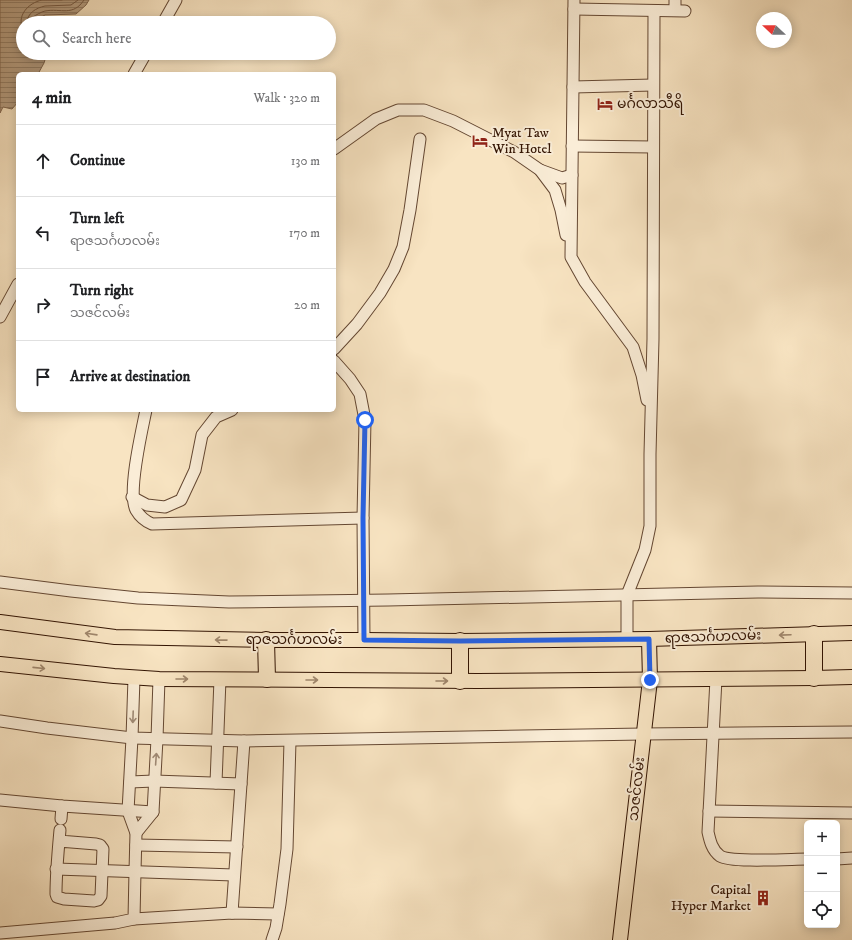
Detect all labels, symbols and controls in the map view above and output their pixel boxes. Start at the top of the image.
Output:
north arrow [756,12,792,48]
search box [16,16,336,60]
icon: search [30,27,52,49]
text: Search here [62,29,131,48]
text: 4 min [32,87,71,109]
text: Walk · 320 m [254,90,320,106]
place label: မင်္ဂလာသီရိ [617,93,685,115]
hotel icon: မင်္ဂလာသီရိ [596,95,614,113]
place label: Myat Taw Win Hotel [491,124,552,158]
hotel icon: Myat Taw Win Hotel [471,132,489,150]
icon: ahead [32,150,54,172]
text: Continue [70,151,125,170]
text: 130 m [291,153,320,169]
text: Turn left [70,209,124,228]
icon: left [32,222,54,244]
text: 170 m [289,225,320,241]
text: ရာဇသင်္ဂဟလမ်း [70,233,160,249]
text: Turn right [70,281,133,300]
icon: right [32,294,54,316]
text: 20 m [294,297,320,313]
text: သဇင်လမ်း [70,305,130,321]
icon: arrive [32,366,54,388]
text: Arrive at destination [70,367,190,386]
route start [356,411,374,429]
street label: ရာဇသင်္ဂဟလမ်း [664,624,762,650]
street label: ရာဇသင်္ဂဟလမ်း [246,629,342,651]
one-way arrow [85,630,98,638]
one-way arrow [779,631,792,638]
one-way arrow [215,636,228,643]
one-way arrow [32,665,45,672]
route end [641,671,659,689]
one-way arrow [175,675,188,683]
one-way arrow [305,676,318,684]
one-way arrow [435,677,448,685]
one-way arrow [129,710,136,723]
one-way arrow [152,753,159,766]
street label: သဇင်လမ်း [623,756,649,822]
map controls [804,820,840,928]
button: + [804,820,840,856]
button: − [804,856,840,892]
place label: Capital Hyper Market [671,881,752,915]
building icon: Capital Hyper Market [754,889,772,907]
button: locate [804,892,840,928]

